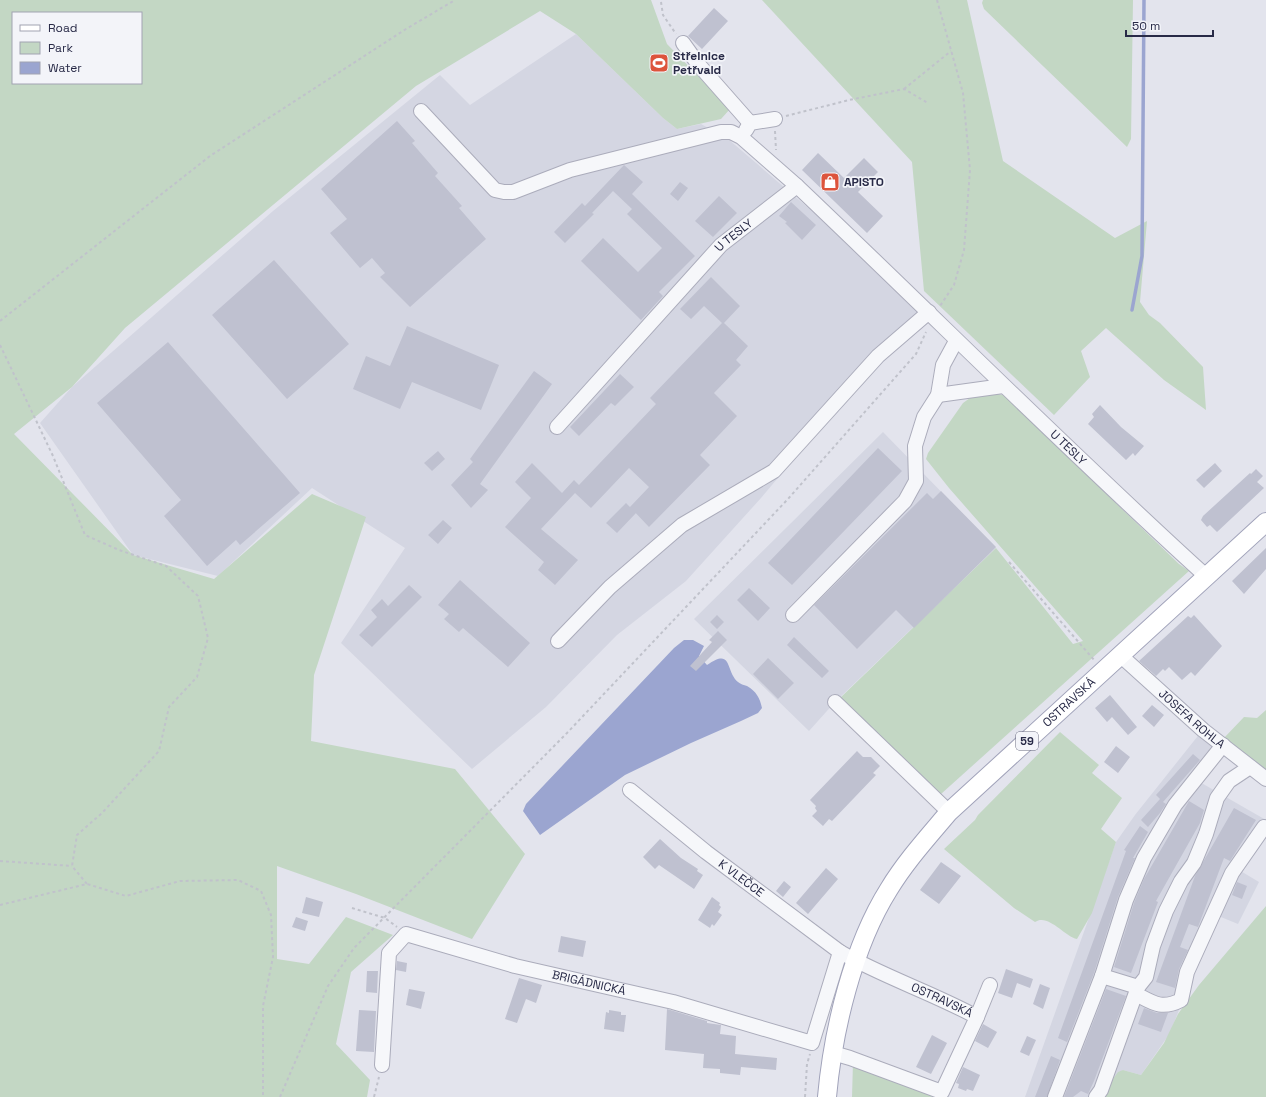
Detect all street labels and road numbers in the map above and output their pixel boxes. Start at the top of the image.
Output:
street label: U TESLY [711,215,757,255]
street label: U TESLY [1047,426,1090,469]
street label: OSTRAVSKÁ [1039,674,1099,731]
street label: JOSEFA ROHLA [1155,686,1229,752]
road number: 59 [1016,732,1038,750]
street label: K VLEČCE [715,856,768,901]
street label: BRIGÁDNICKÁ [550,967,628,999]
street label: OSTRAVSKÁ [909,979,976,1022]

